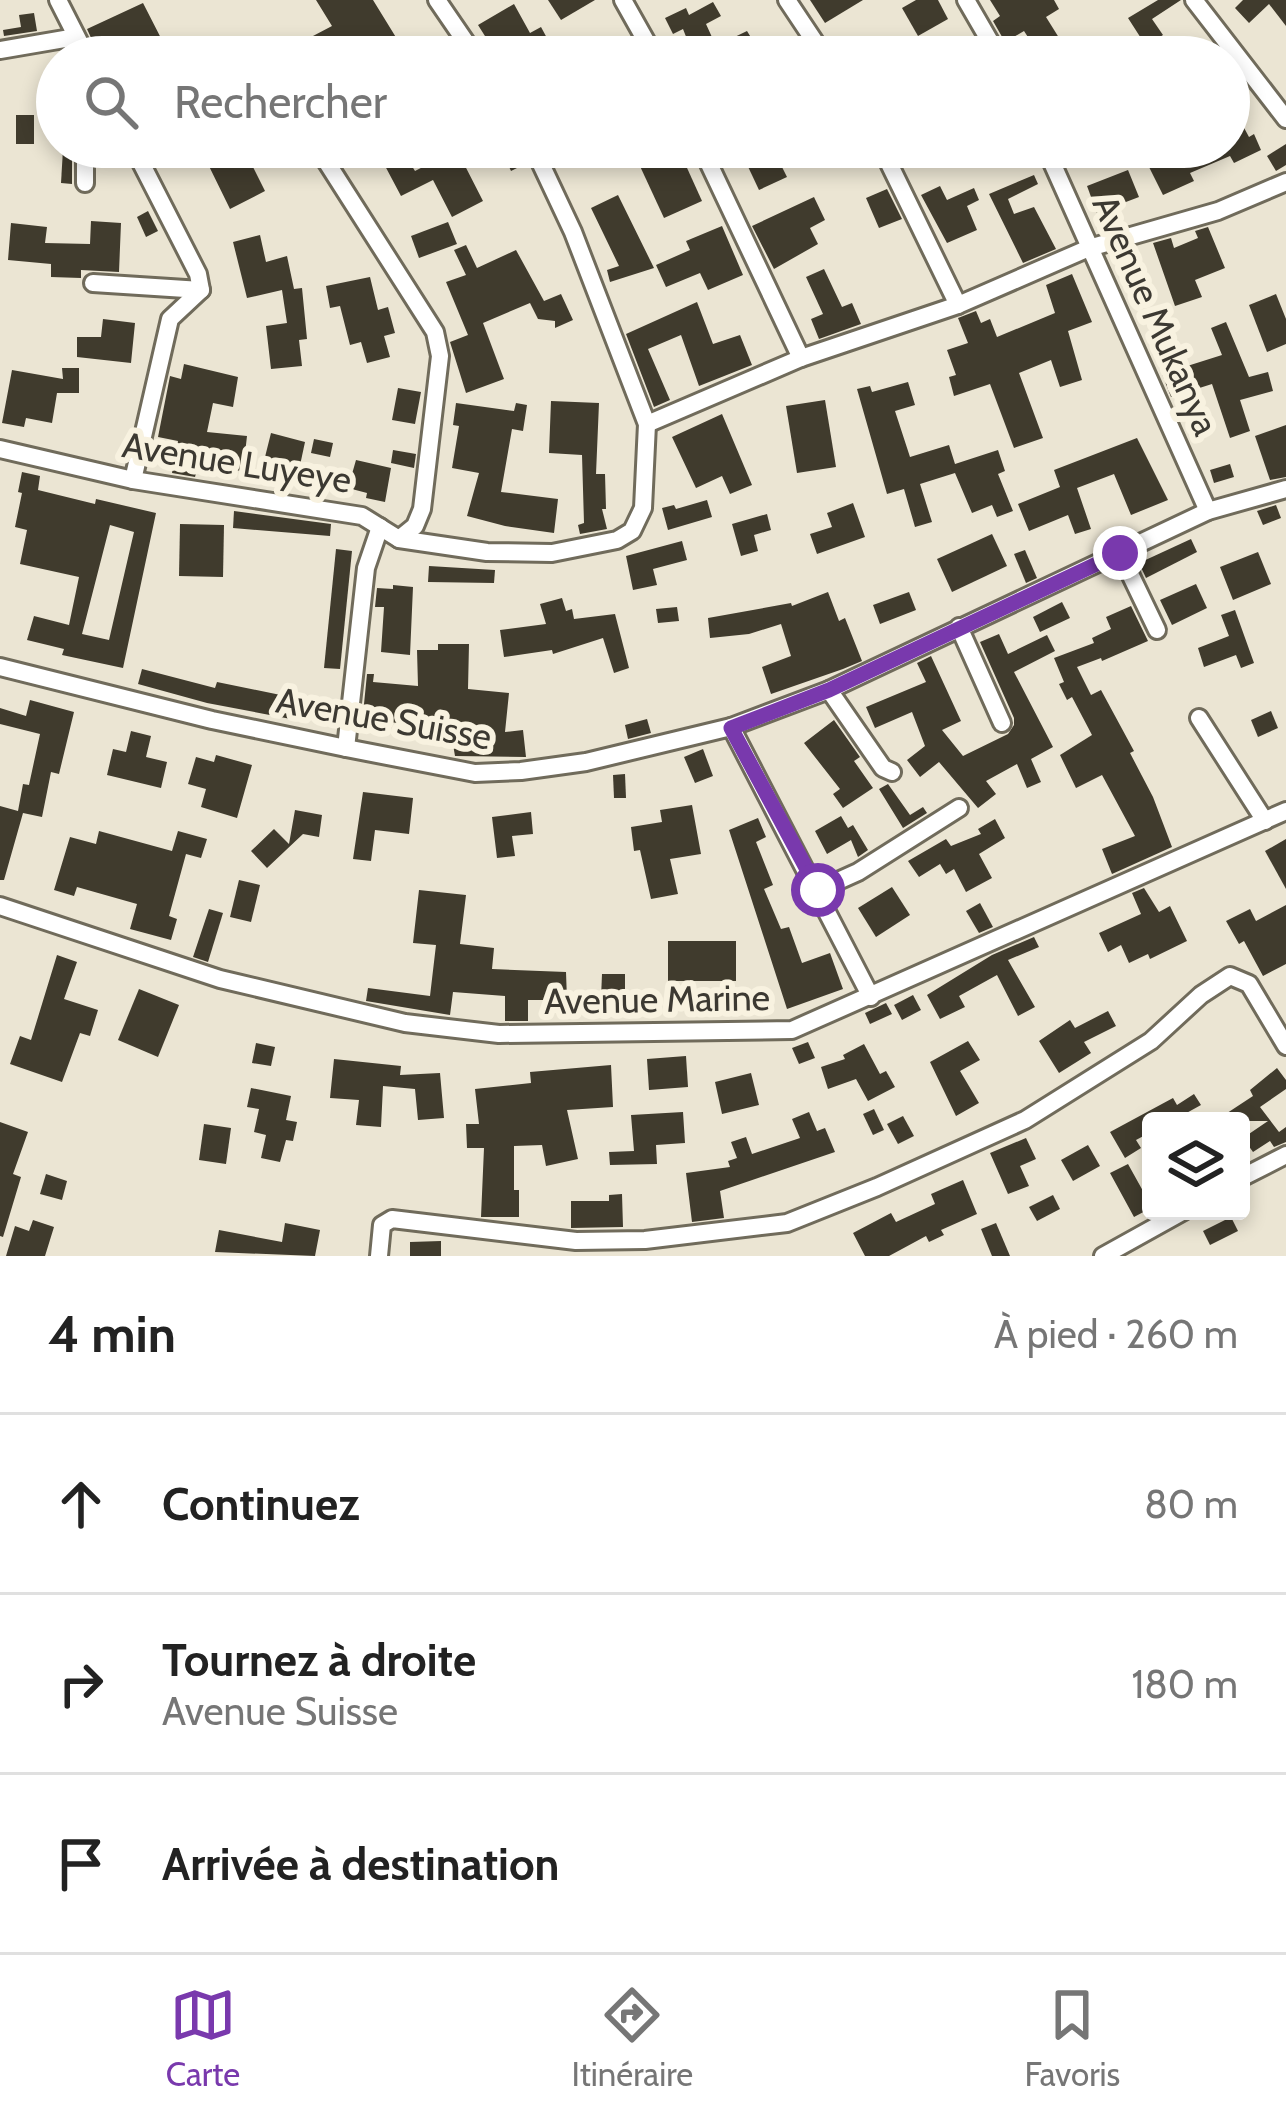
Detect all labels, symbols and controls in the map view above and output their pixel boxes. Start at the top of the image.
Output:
search box [36,36,1250,168]
icon: search [78,69,144,135]
text: Rechercher [174,75,387,129]
street label: Avenue Mukanya [1083,188,1229,442]
street label: Avenue Luyeye [119,422,355,502]
route end [1093,526,1147,580]
street label: Avenue Suisse [273,677,495,759]
route start [791,863,845,917]
street label: Avenue Marine [544,975,770,1023]
map controls [1142,1112,1250,1220]
button: layers [1142,1112,1250,1220]
text: 4 min [48,1303,176,1365]
text: À pied · 260 m [994,1310,1238,1358]
icon: ahead [48,1471,114,1537]
text: Continuez [162,1477,359,1531]
text: 80 m [1144,1480,1238,1528]
text: Tournez à droite [162,1633,476,1687]
icon: right [48,1651,114,1717]
text: 180 m [1131,1660,1238,1708]
text: Avenue Suisse [162,1687,398,1735]
icon: arrive [48,1831,114,1897]
text: Arrivée à destination [162,1837,559,1891]
tab: Carte [166,1982,240,2094]
tab: Itinéraire [572,1982,693,2094]
tab: Favoris [1024,1982,1120,2094]

